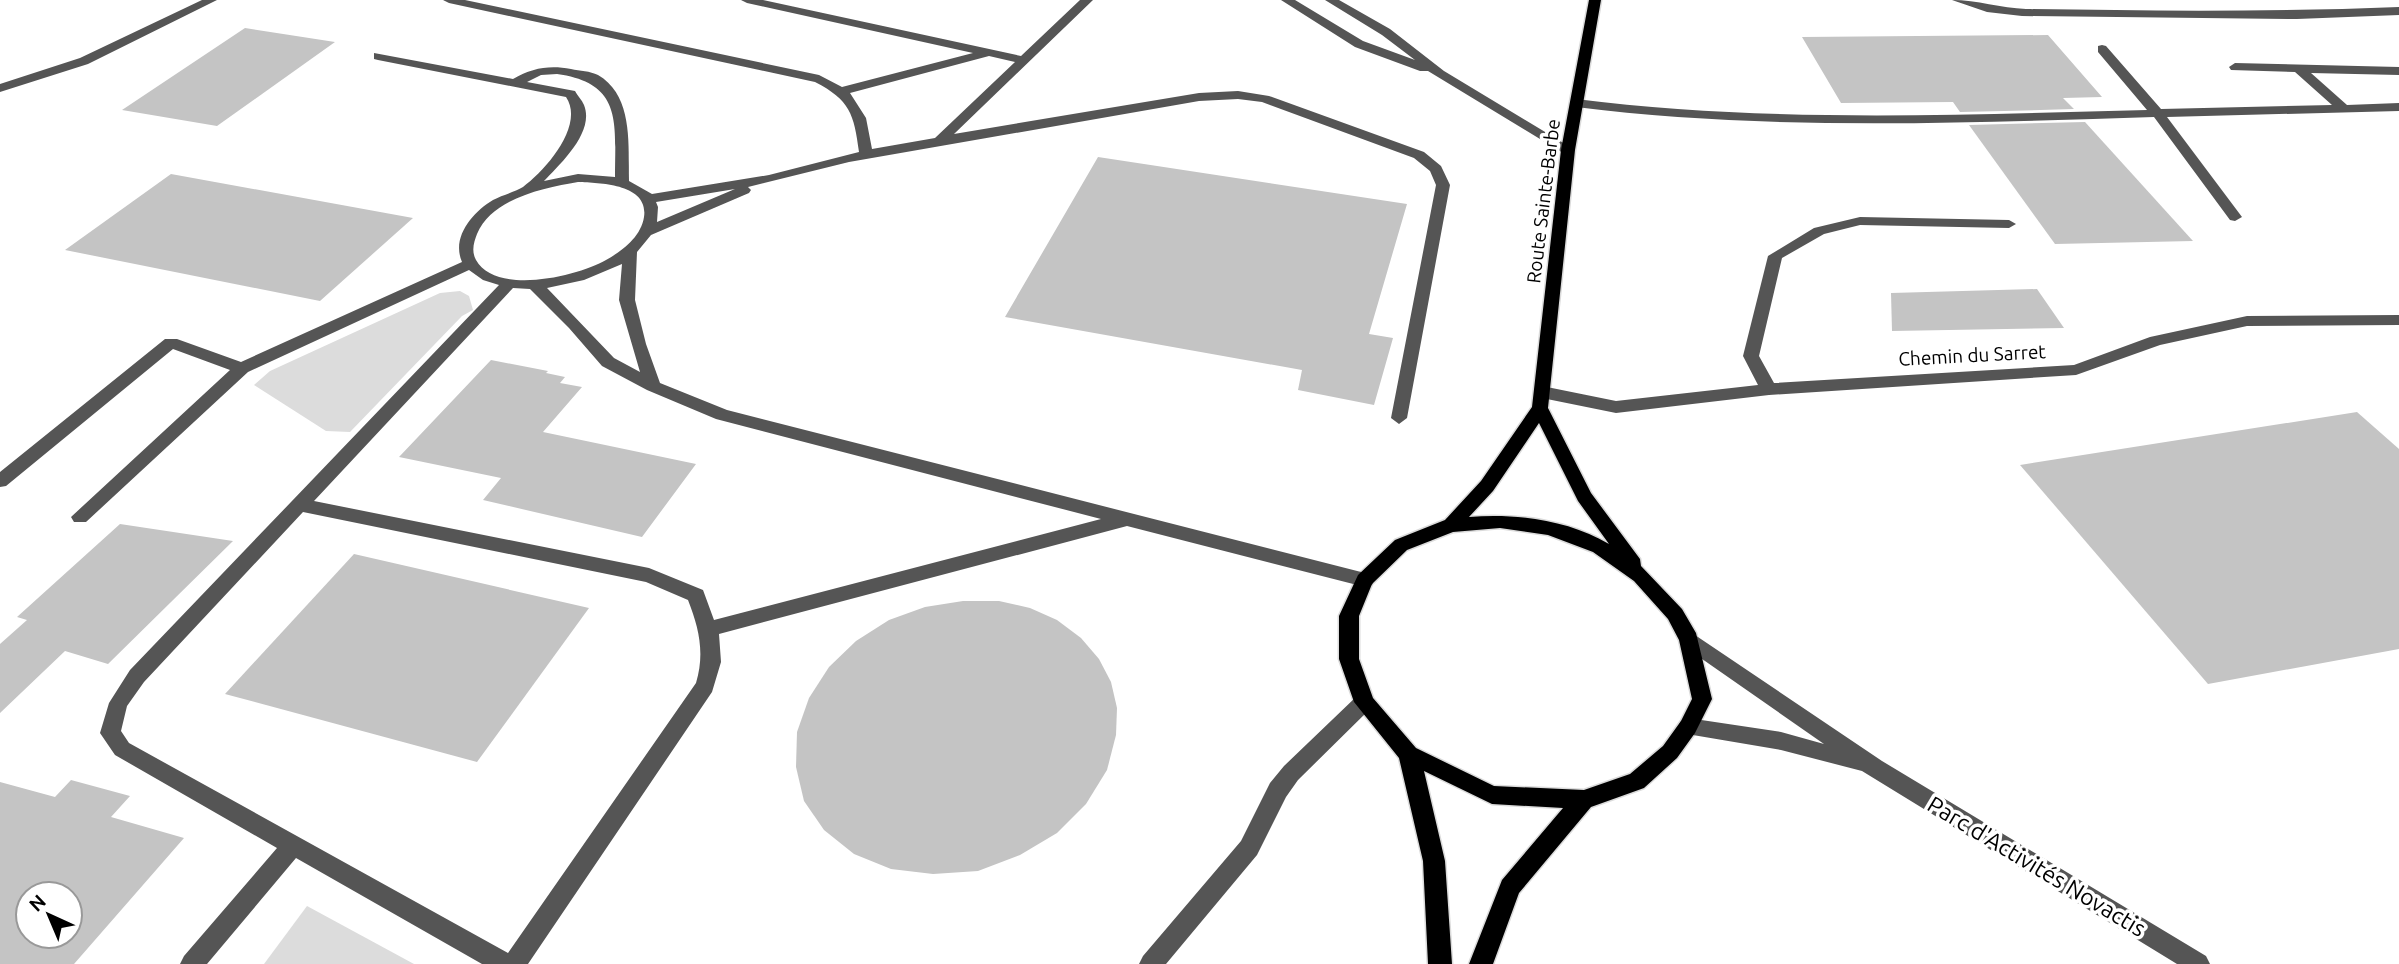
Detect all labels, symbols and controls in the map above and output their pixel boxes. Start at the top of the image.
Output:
street label: Route Sainte-Barbe [1522,118,1564,284]
street label: Chemin du Sarret [1898,340,2047,370]
street label: Parc d'Activités Novactis [1924,791,2150,941]
north arrow [14,880,84,950]
text: N [24,890,50,916]

